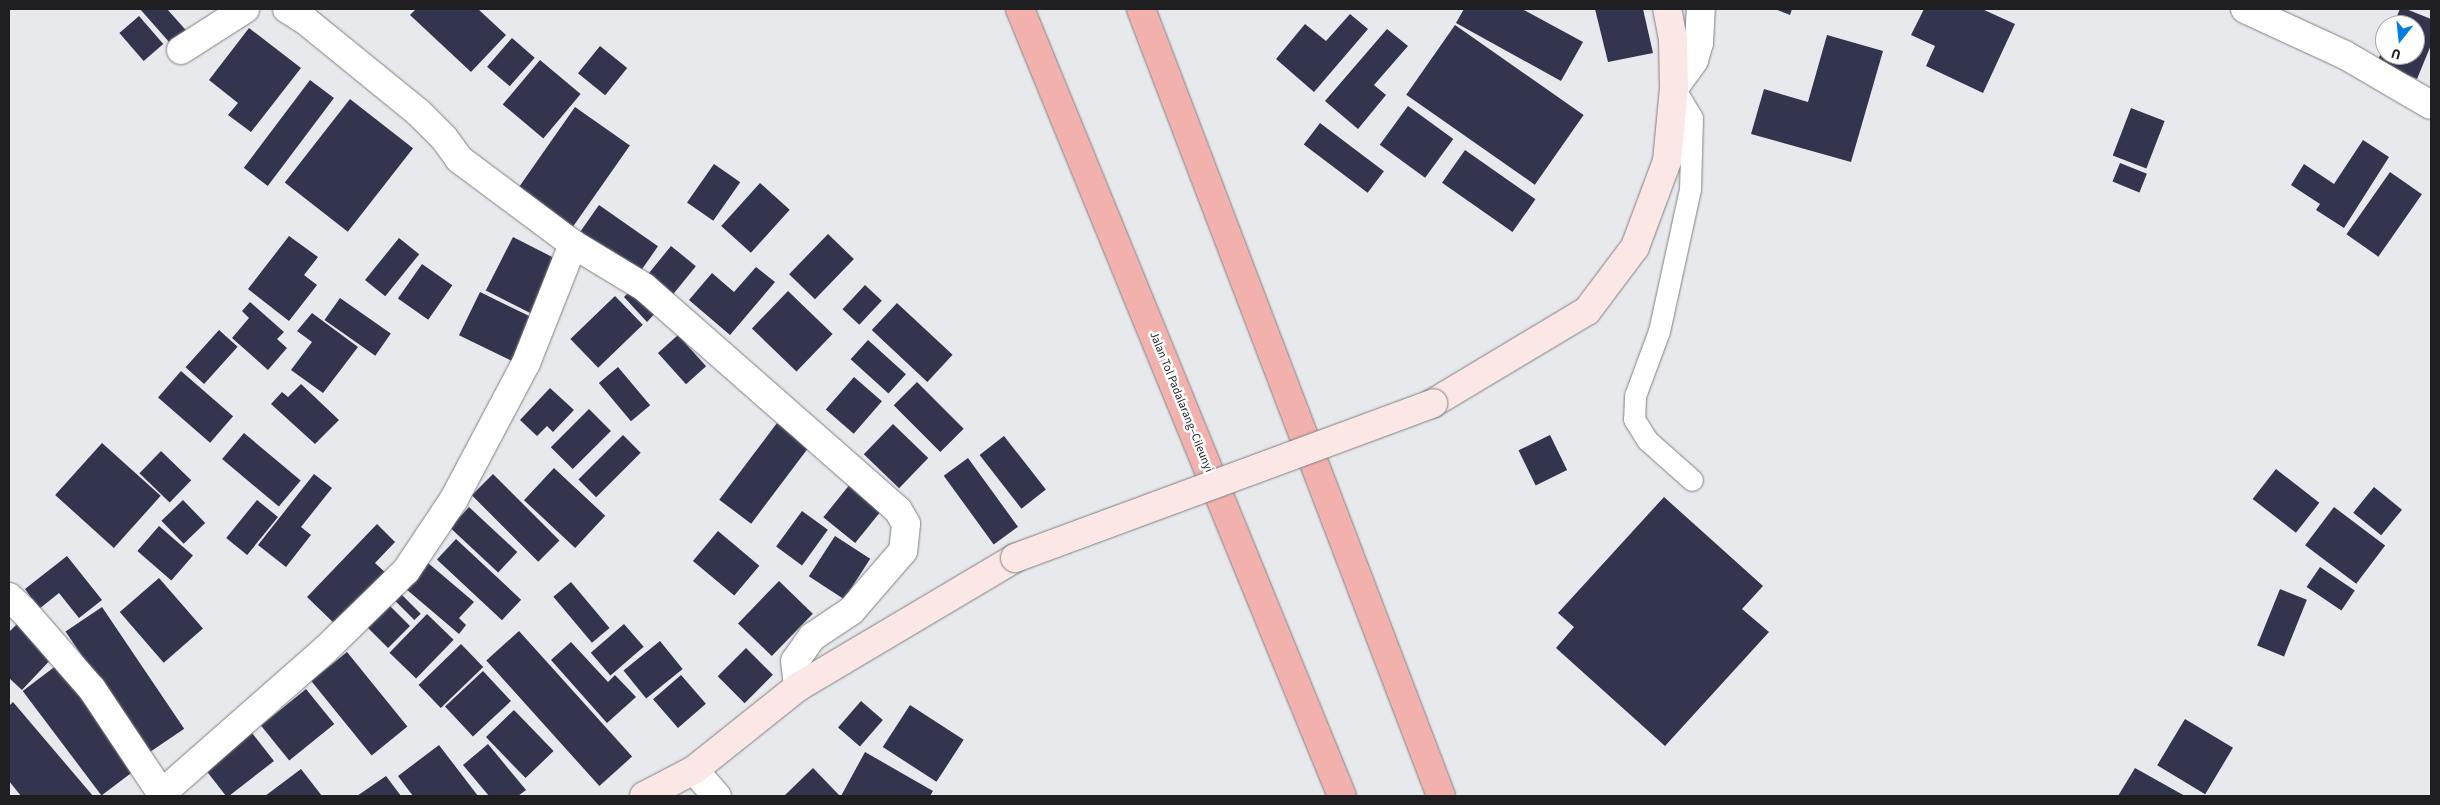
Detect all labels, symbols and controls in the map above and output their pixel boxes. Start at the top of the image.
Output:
north arrow [2375,15,2425,65]
text: U [2389,43,2403,64]
street label: Jalan Tol Padalarang–Cileunyi [1146,330,1216,474]

